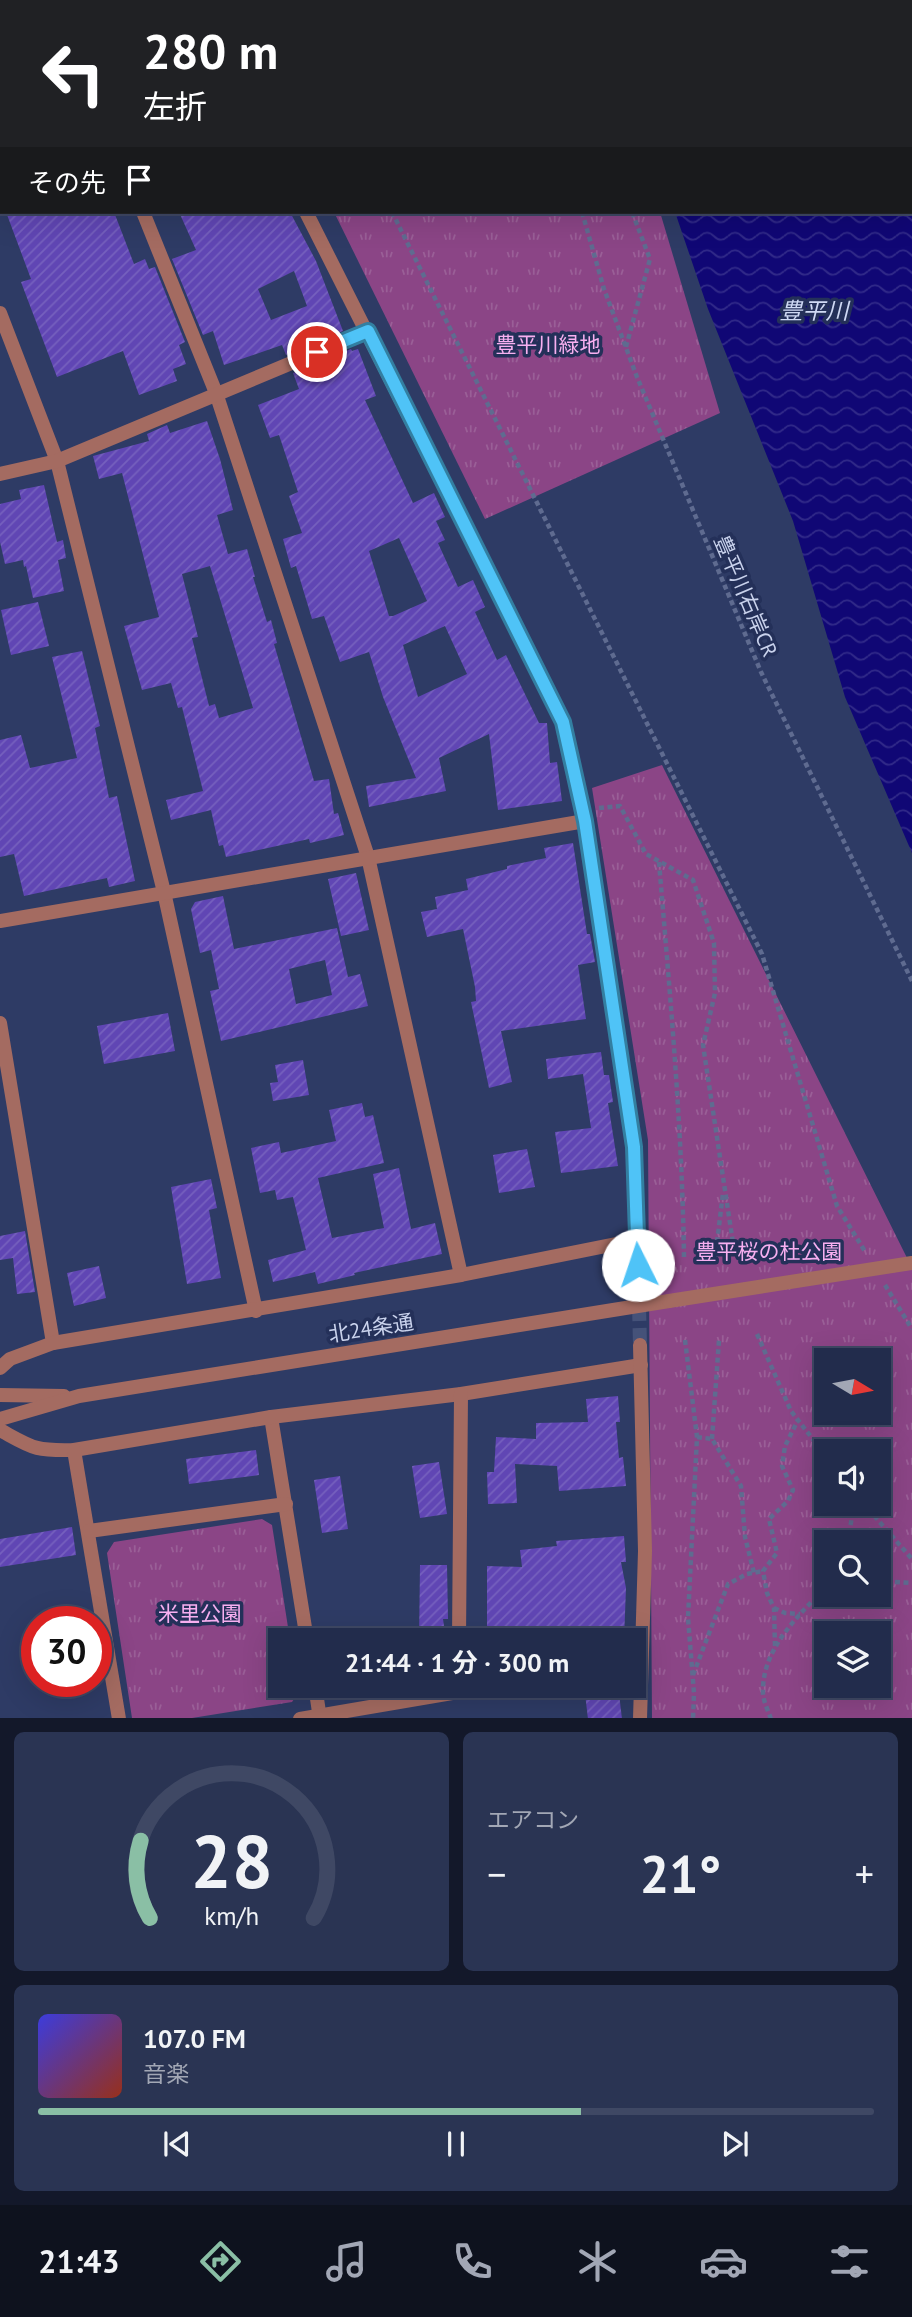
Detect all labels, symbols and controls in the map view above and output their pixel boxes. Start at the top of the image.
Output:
text: 280 m [143,19,278,83]
icon: left [28,28,119,119]
text: 左折 [143,85,207,127]
icon: arrive [120,161,158,199]
text: その先 [28,166,106,199]
water label: 豊平川 [780,296,852,325]
pin [287,322,347,382]
park label: 豊平川緑地 [496,331,601,358]
icon: arrive [298,333,336,371]
street label: 豊平川右岸CR [708,531,784,661]
position arrow [601,1228,675,1302]
park label: 豊平桜の杜公園 [696,1238,843,1265]
street label: 北24条通 [326,1308,416,1348]
north arrow [814,1348,891,1424]
map controls [814,1348,891,1698]
button: sound [814,1439,891,1516]
button: search [814,1530,891,1607]
park label: 米里公園 [158,1600,242,1627]
speed limit sign: 30 [21,1606,112,1697]
button: layers [814,1621,891,1698]
text: 21:44 · 1 分 · 300 m [345,1646,569,1679]
text: エアコン [487,1805,579,1834]
text: 28 [190,1814,273,1908]
text: 21° [640,1840,721,1907]
text: − [487,1849,506,1898]
text: + [855,1849,874,1898]
text: km/h [204,1899,259,1931]
text: 107.0 FM [143,2022,246,2055]
text: 音楽 [143,2059,189,2088]
icon: previous [158,2125,196,2163]
icon: pause [437,2125,475,2163]
icon: next [716,2125,754,2163]
icon: directions [196,2237,245,2286]
icon: music [322,2237,371,2286]
icon: phone [448,2237,497,2286]
icon: climate [573,2237,622,2286]
icon: car [699,2237,748,2286]
icon: filters [825,2237,874,2286]
text: 21:43 [38,2240,120,2282]

